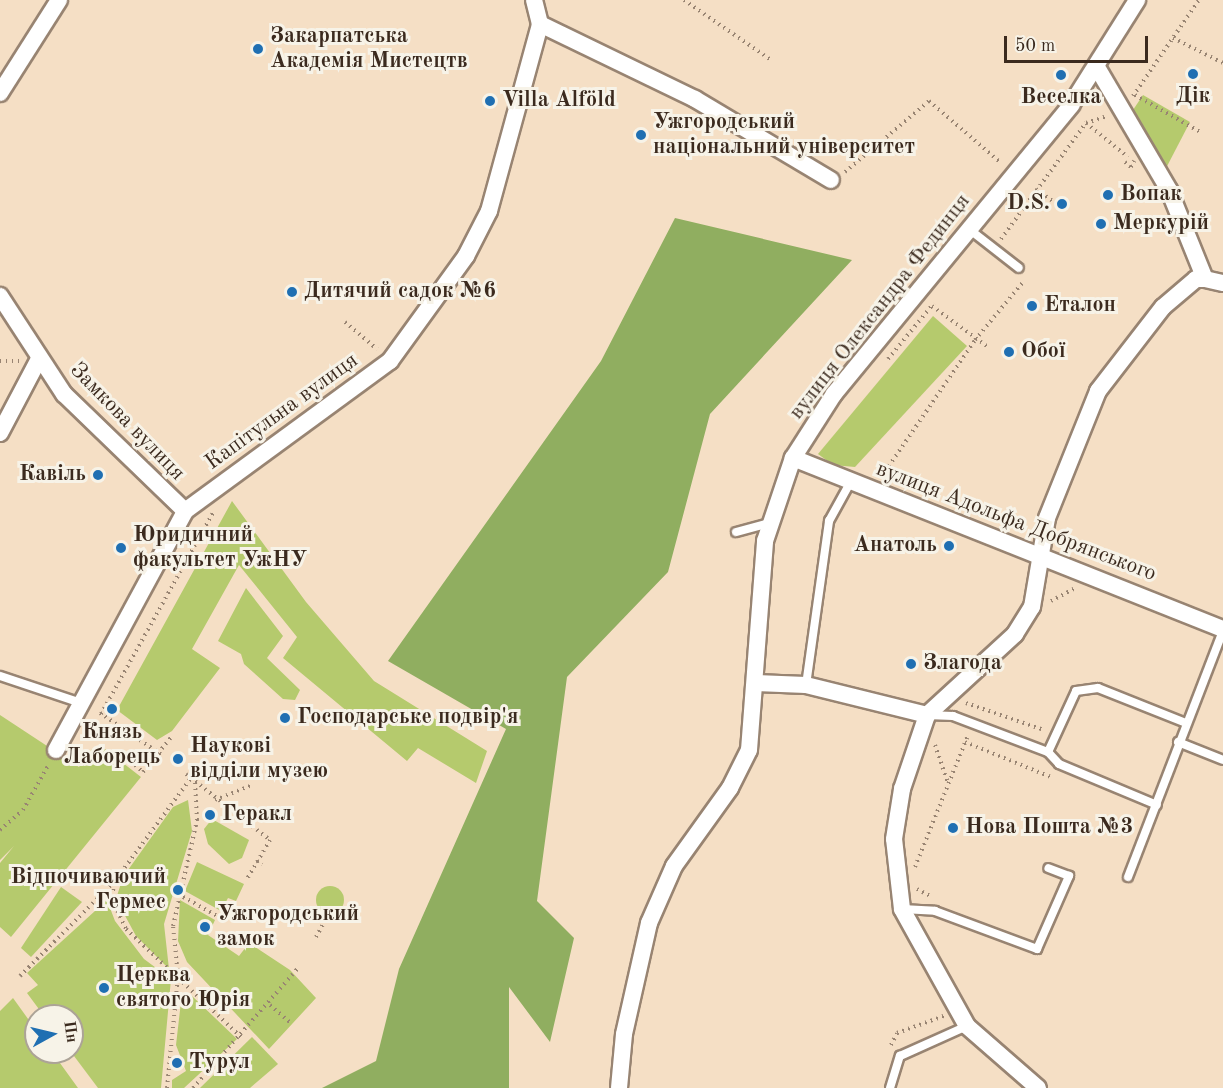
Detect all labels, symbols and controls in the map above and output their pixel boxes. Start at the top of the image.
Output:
place label: Закарпатська Академія Мистецтв [270,23,468,74]
scale bar [1007,24,1151,62]
text: 50 m [1015,37,1055,55]
marker: Закарпатська Академія Мистецтв [251,42,265,56]
marker: Дік [1186,67,1200,81]
marker: Веселка [1054,68,1068,82]
place label: Дік [1176,84,1210,110]
place label: Веселка [1021,85,1101,111]
place label: Villa Alföld [502,88,616,114]
marker: Villa Alföld [483,94,497,108]
place label: Ужгородський національний університет [653,109,915,160]
marker: Ужгородський національний університет [634,128,648,142]
place label: Вопак [1120,182,1182,208]
marker: Вопак [1101,188,1115,202]
street label: вулиця Олександра Фединця [784,189,976,425]
place label: D.S. [1007,191,1050,217]
marker: D.S. [1055,197,1069,211]
place label: Меркурій [1113,211,1209,237]
marker: Меркурій [1094,217,1108,231]
place label: Дитячий садок №6 [304,279,496,305]
marker: Дитячий садок №6 [285,285,299,299]
place label: Еталон [1044,293,1116,319]
marker: Еталон [1025,299,1039,313]
place label: Обої [1021,339,1065,365]
marker: Обої [1002,345,1016,359]
street label: Капітульна вулиця [200,348,364,476]
street label: Замкова вулиця [64,357,190,487]
street label: вулиця Адольфа Добрянського [872,456,1160,588]
place label: Кавіль [19,462,86,488]
marker: Кавіль [91,468,105,482]
place label: Юридичний факультет УжНУ [133,522,307,574]
place label: Анатоль [853,533,937,559]
marker: Анатоль [942,539,956,553]
marker: Юридичний факультет УжНУ [114,541,128,555]
place label: Злагода [923,651,1002,677]
marker: Злагода [904,657,918,671]
marker: Князь Лаборець [105,702,119,716]
place label: Господарське подвір'я [297,705,518,731]
marker: Господарське подвір'я [278,711,292,725]
place label: Князь Лаборець [64,719,160,770]
place label: Наукові відділи музею [190,733,328,784]
marker: Наукові відділи музею [171,752,185,766]
place label: Геракл [222,802,292,828]
marker: Геракл [203,808,217,822]
place label: Нова Пошта №3 [965,815,1133,841]
marker: Нова Пошта №3 [946,821,960,835]
place label: Відпочиваючий Гермес [10,864,166,915]
marker: Відпочиваючий Гермес [171,883,185,897]
place label: Ужгородський замок [217,901,359,952]
marker: Ужгородський замок [198,920,212,934]
place label: Церква святого Юрія [116,962,250,1014]
marker: Церква святого Юрія [97,981,111,995]
north arrow [24,1004,84,1064]
text: Пн [60,1020,79,1044]
place label: Турул [189,1050,250,1076]
marker: Турул [170,1056,184,1070]

